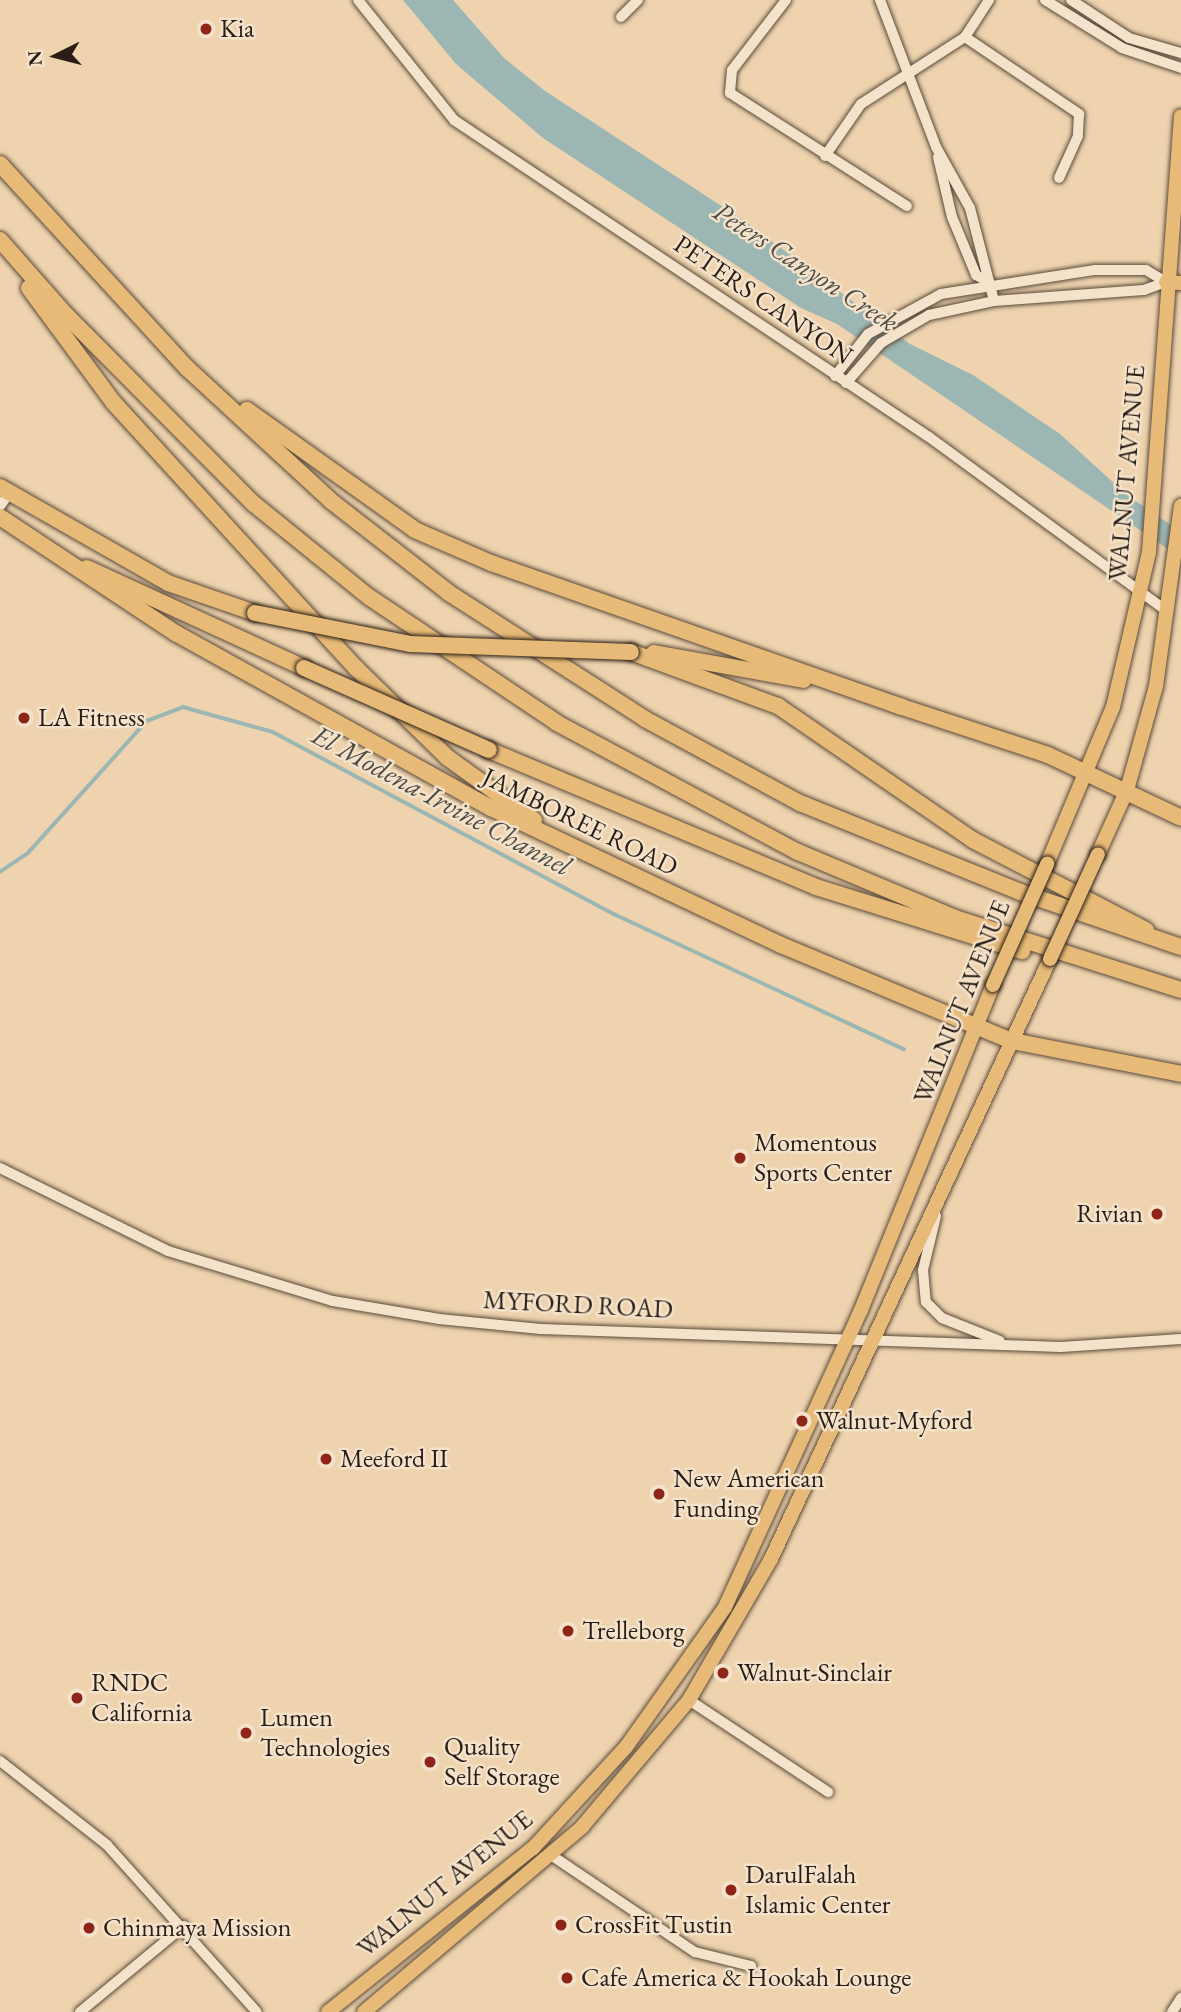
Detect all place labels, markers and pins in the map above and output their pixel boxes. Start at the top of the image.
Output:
place label: Kia [220,13,254,45]
marker: Kia [198,21,214,37]
place label: LA Fitness [38,702,145,734]
marker: LA Fitness [16,710,32,726]
place label: Momentous Sports Center [754,1127,892,1188]
marker: Momentous Sports Center [732,1150,748,1166]
place label: Rivian [1076,1198,1143,1230]
marker: Rivian [1149,1206,1165,1222]
place label: Walnut-Myford [816,1405,973,1437]
marker: Walnut-Myford [794,1413,810,1429]
place label: Meeford II [340,1443,448,1475]
marker: Meeford II [318,1451,334,1467]
place label: New American Funding [673,1463,824,1524]
marker: New American Funding [651,1486,667,1502]
place label: Trelleborg [582,1615,685,1647]
marker: Trelleborg [560,1623,576,1639]
place label: Walnut-Sinclair [737,1657,892,1689]
marker: Walnut-Sinclair [715,1665,731,1681]
place label: RNDC California [91,1667,192,1728]
marker: RNDC California [69,1690,85,1706]
place label: Lumen Technologies [260,1702,390,1764]
marker: Lumen Technologies [238,1725,254,1741]
place label: Quality Self Storage [444,1731,560,1792]
marker: Quality Self Storage [422,1754,438,1770]
place label: DarulFalah Islamic Center [745,1859,891,1920]
marker: DarulFalah Islamic Center [723,1882,739,1898]
place label: CrossFit Tustin [575,1909,733,1941]
place label: Chinmaya Mission [103,1912,291,1944]
marker: CrossFit Tustin [553,1917,569,1933]
marker: Chinmaya Mission [81,1920,97,1936]
place label: Cafe America & Hookah Lounge [581,1962,911,1994]
marker: Cafe America & Hookah Lounge [559,1970,575,1986]

